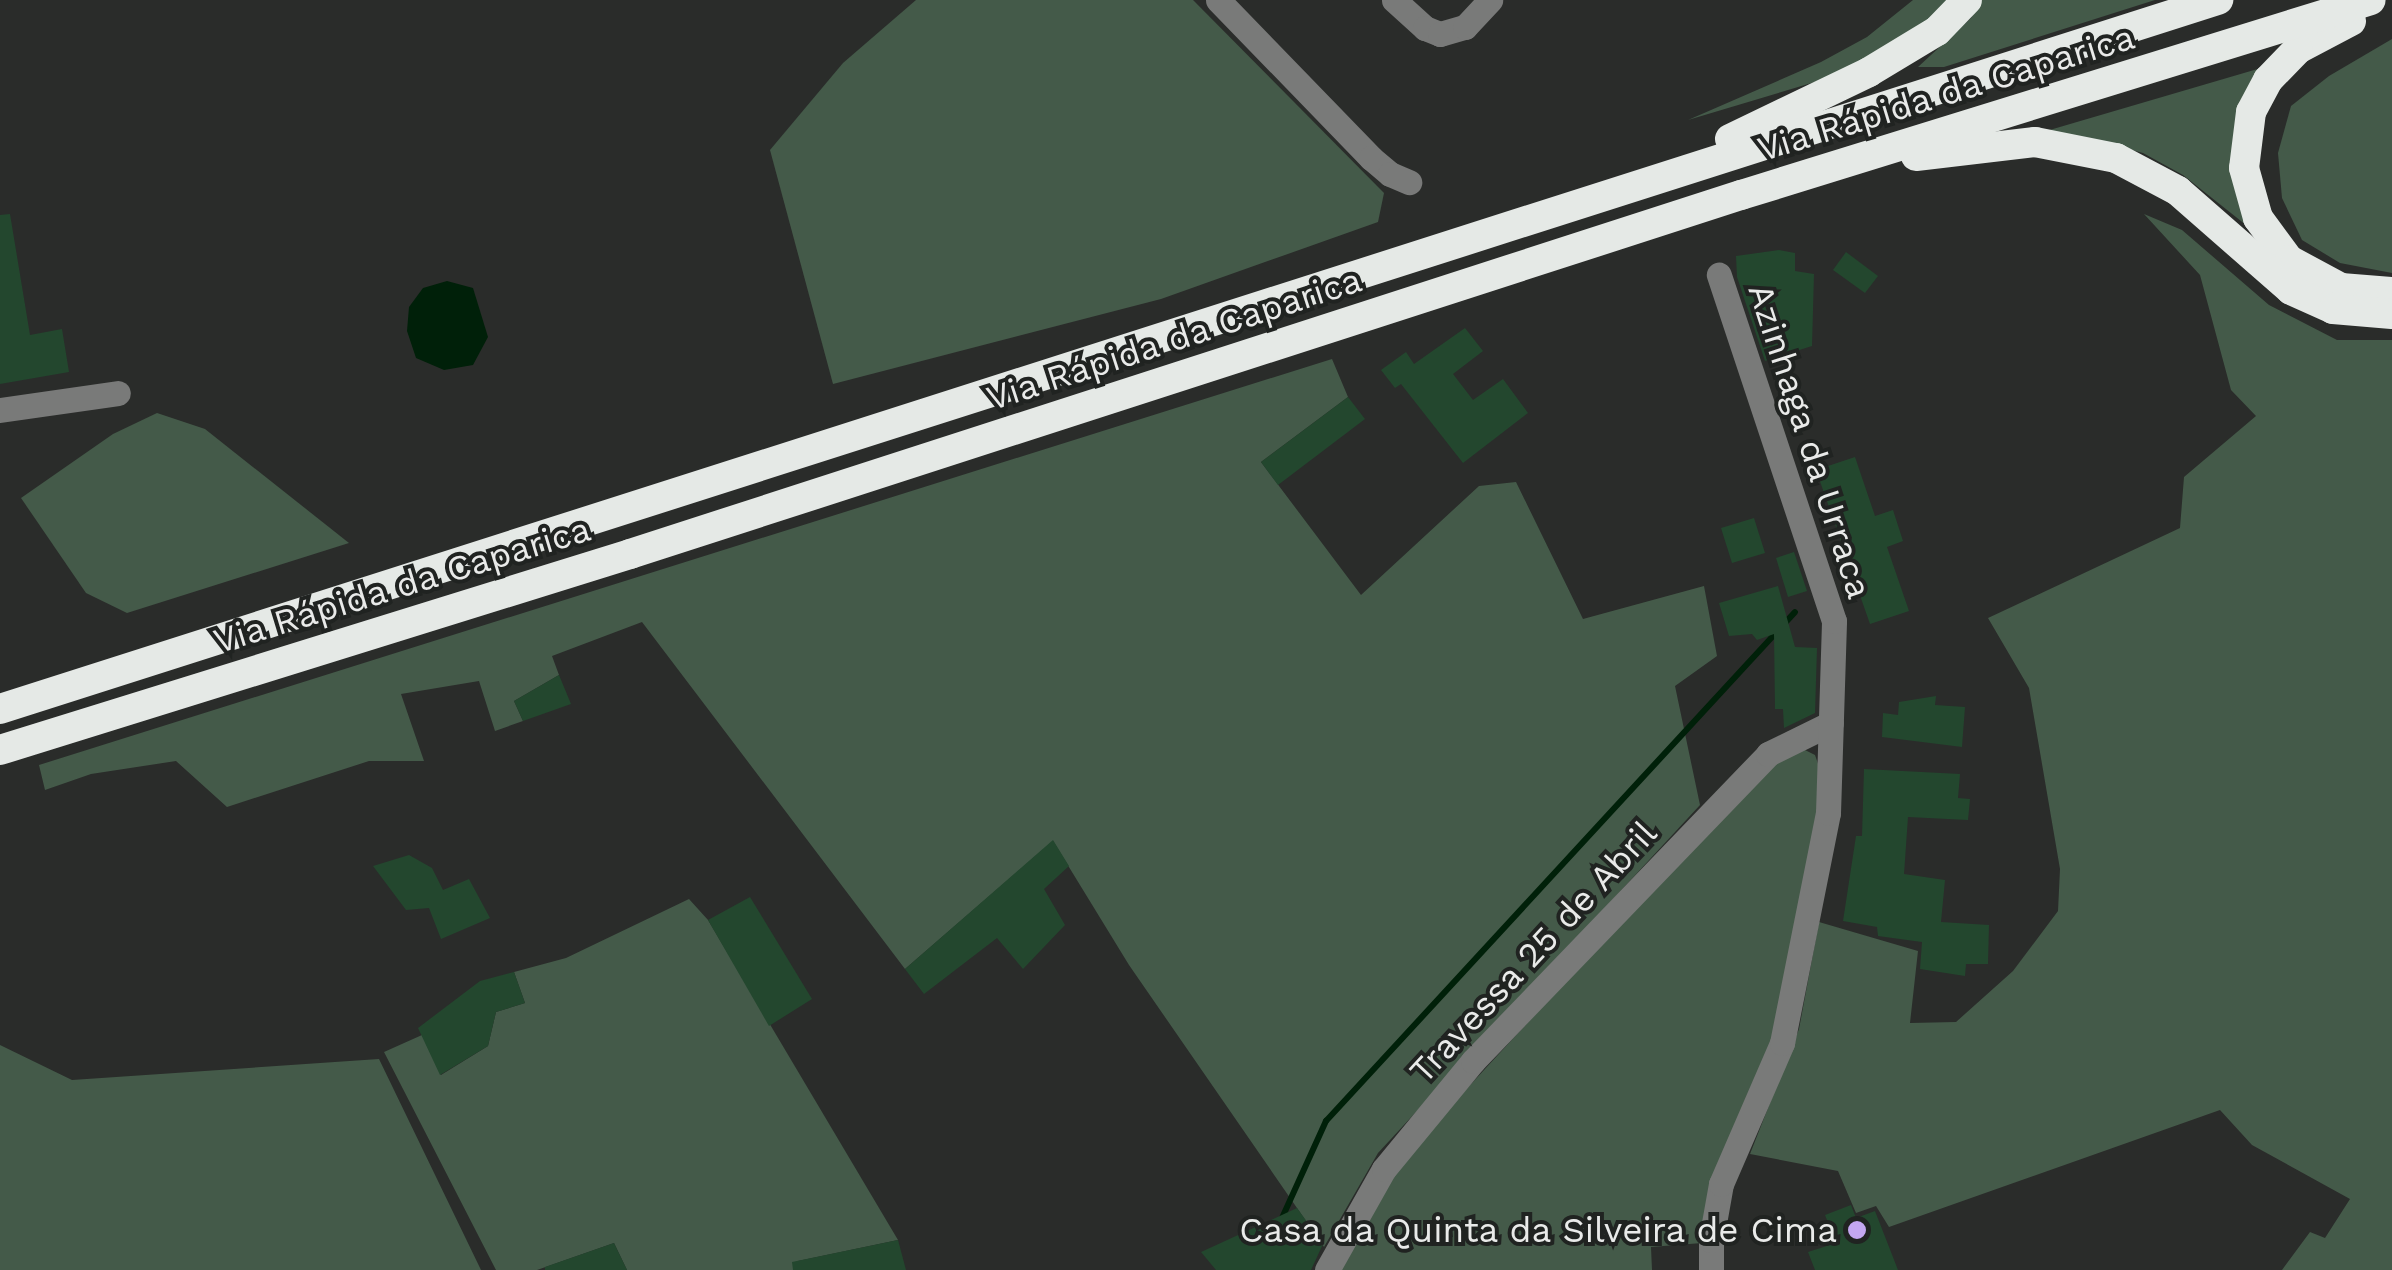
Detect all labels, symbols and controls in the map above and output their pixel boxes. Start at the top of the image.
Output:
street label: Via Rápida da Caparica [1751,15,2141,171]
street label: Via Rápida da Caparica [980,258,1368,420]
street label: Azinhaga da Urraca [1739,277,1881,605]
street label: Via Rápida da Caparica [207,507,597,663]
street label: Travessa 25 de Abril [1400,812,1666,1092]
place label: Casa da Quinta da Silveira de Cima [1235,1209,1837,1251]
marker: Casa da Quinta da Silveira de Cima [1846,1219,1868,1241]

